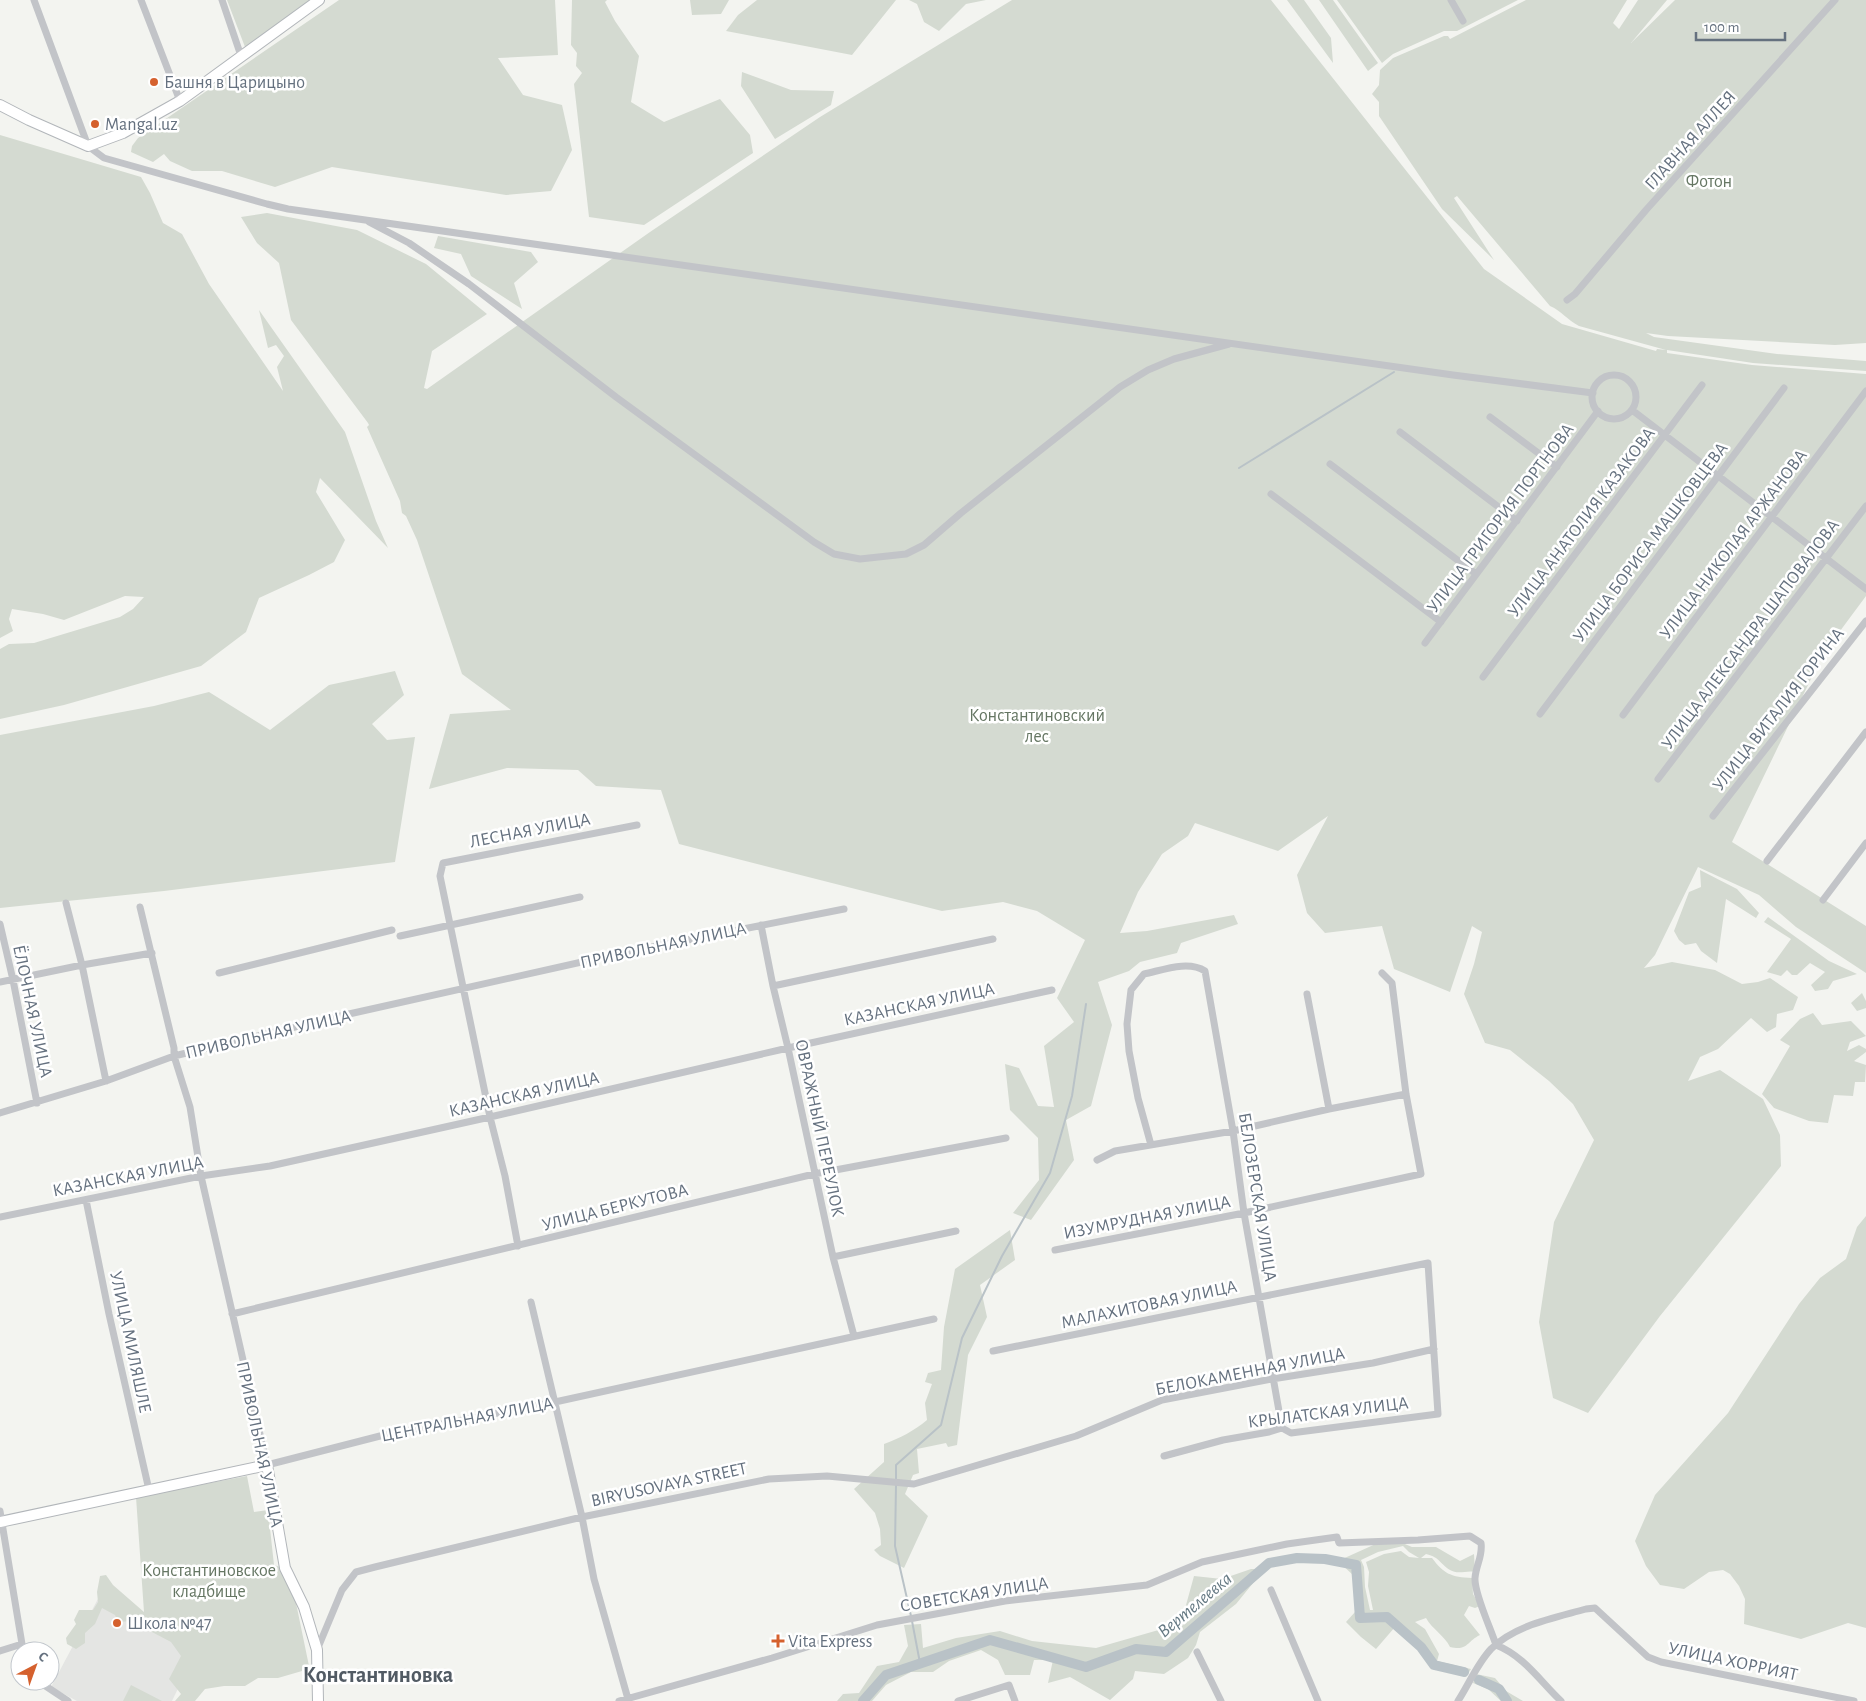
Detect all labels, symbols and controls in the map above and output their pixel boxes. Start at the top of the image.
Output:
scale bar [1696,10,1785,42]
text: 100 m [1704,20,1739,35]
place label: Башня в Царицыно [164,74,305,92]
marker: Башня в Царицыно [148,76,160,88]
street label: ГЛАВНАЯ АЛЛЕЯ [1642,88,1740,194]
place label: Mangal.uz [105,116,178,134]
marker: Mangal.uz [89,118,101,130]
park label: Фотон [1686,173,1732,191]
street label: УЛИЦА ГРИГОРИЯ ПОРТНОВА [1424,420,1578,616]
street label: УЛИЦА АНАТОЛИЯ КАЗАКОВА [1505,424,1659,621]
street label: УЛИЦА БОРИСА МАШКОВЦЕВА [1570,439,1732,646]
street label: УЛИЦА НИКОЛАЯ АРЖАНОВА [1657,446,1811,643]
street label: УЛИЦА АЛЕКСАНДРА ШАПОВАЛОВА [1659,516,1843,753]
street label: УЛИЦА ВИТАЛИЯ ГОРИНА [1710,624,1848,795]
park label: Константиновский лес [969,707,1105,746]
street label: ЛЕСНАЯ УЛИЦА [468,810,592,851]
street label: ПРИВОЛЬНАЯ УЛИЦА [579,920,748,972]
street label: ЁЛОЧНАЯ УЛИЦА [9,943,57,1080]
street label: КАЗАНСКАЯ УЛИЦА [842,980,997,1030]
street label: ПРИВОЛЬНАЯ УЛИЦА [184,1007,353,1063]
street label: ОВРАЖНЫЙ ПЕРЕУЛОК [791,1037,849,1219]
street label: КАЗАНСКАЯ УЛИЦА [447,1069,601,1121]
street label: БЕЛОЗЕРСКАЯ УЛИЦА [1235,1111,1279,1283]
street label: КАЗАНСКАЯ УЛИЦА [51,1153,206,1200]
street label: УЛИЦА БЕРКУТОВА [540,1181,690,1235]
street label: ИЗУМРУДНАЯ УЛИЦА [1062,1193,1233,1243]
street label: УЛИЦА МИЛЯШЛЕ [106,1270,154,1415]
street label: МАЛАХИТОВАЯ УЛИЦА [1060,1277,1239,1332]
street label: БЕЛОКАМЕННАЯ УЛИЦА [1154,1345,1347,1399]
street label: ПРИВОЛЬНАЯ УЛИЦА [233,1360,285,1529]
street label: ЦЕНТРАЛЬНАЯ УЛИЦА [379,1394,555,1446]
street label: КРЫЛАТСКАЯ УЛИЦА [1247,1394,1410,1432]
street label: BIRYUSOVAYA STREET [590,1460,749,1510]
park label: Константиновское кладбище [142,1562,276,1601]
water label: Вертелеевка [1154,1569,1236,1641]
street label: СОВЕТСКАЯ УЛИЦА [899,1574,1050,1616]
place label: Школа №47 [127,1615,212,1633]
marker: Школа №47 [111,1617,123,1629]
place label: Vita Express [788,1633,872,1651]
marker: Vita Express [772,1635,784,1647]
street label: УЛИЦА ХОРРИЯТ [1666,1639,1800,1685]
north arrow [10,1641,60,1691]
text: С [35,1649,51,1665]
district label: Константиновка [303,1664,453,1686]

